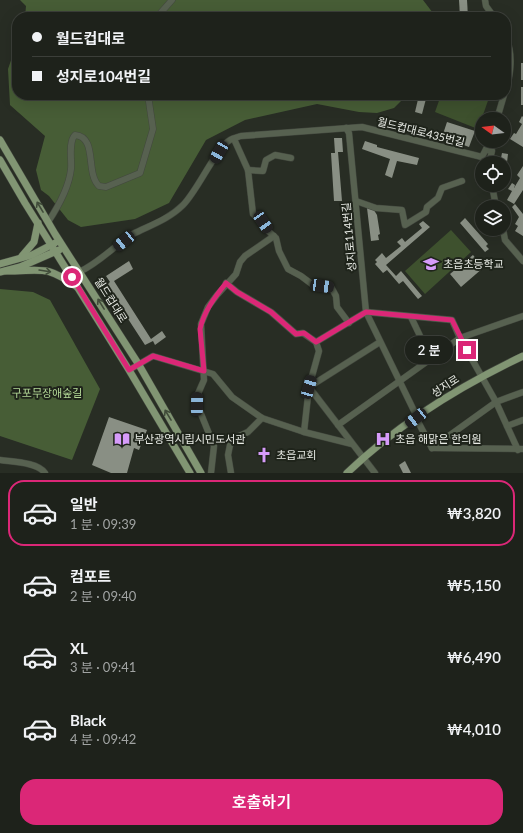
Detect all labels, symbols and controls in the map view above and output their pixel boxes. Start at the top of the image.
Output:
text: 월드컵대로 [56,29,125,47]
text: 성지로104번길 [56,67,151,85]
north arrow [475,112,511,148]
map controls [475,112,511,236]
street label: 월드컵대로435번길 [376,114,466,149]
car [208,139,230,165]
button: locate [475,156,511,192]
button: layers [475,200,511,236]
one-way arrow [35,201,43,213]
street label: 성지로114번길 [339,202,358,272]
car [251,209,275,235]
car [111,229,137,253]
school or university icon: 초읍초등학교 [422,255,440,273]
place label: 초읍초등학교 [443,257,504,270]
one-way arrow [38,267,51,275]
route start [63,268,81,286]
street label: 월드컵대로 [93,275,130,325]
car [309,278,335,294]
one-way arrow [96,298,104,310]
callout: 2 분 [405,336,453,364]
route end [458,341,476,359]
text: 2 분 [418,342,440,358]
street label: 성지로 [428,372,461,399]
car [300,374,318,400]
park label: 구포무장애숲길 [12,386,82,399]
car [191,392,203,416]
car [403,406,429,430]
one-way arrow [164,409,172,421]
library icon: 부산광역시립시민도서관 [113,430,131,448]
hospital icon: 초읍 해맑은 한의원 [374,430,392,448]
place label: 부산광역시립시민도서관 [134,432,245,445]
place label: 초읍 해맑은 한의원 [395,432,482,445]
church icon: 초읍교회 [255,446,273,464]
place label: 초읍교회 [276,448,316,461]
icon: car [22,495,58,531]
text: 일반 [70,495,98,513]
text: ₩3,820 [447,504,501,522]
text: 1 분 · 09:39 [70,516,136,532]
icon: car [22,567,58,603]
text: 컴포트 [70,567,111,585]
text: ₩5,150 [447,576,501,594]
text: 2 분 · 09:40 [70,588,136,604]
icon: car [22,639,58,675]
text: XL [70,639,88,657]
text: ₩6,490 [447,648,501,666]
text: 3 분 · 09:41 [70,659,136,675]
icon: car [22,711,58,747]
text: Black [70,711,106,729]
text: ₩4,010 [447,720,501,738]
text: 4 분 · 09:42 [70,731,136,747]
button: 호출하기 [20,779,503,825]

